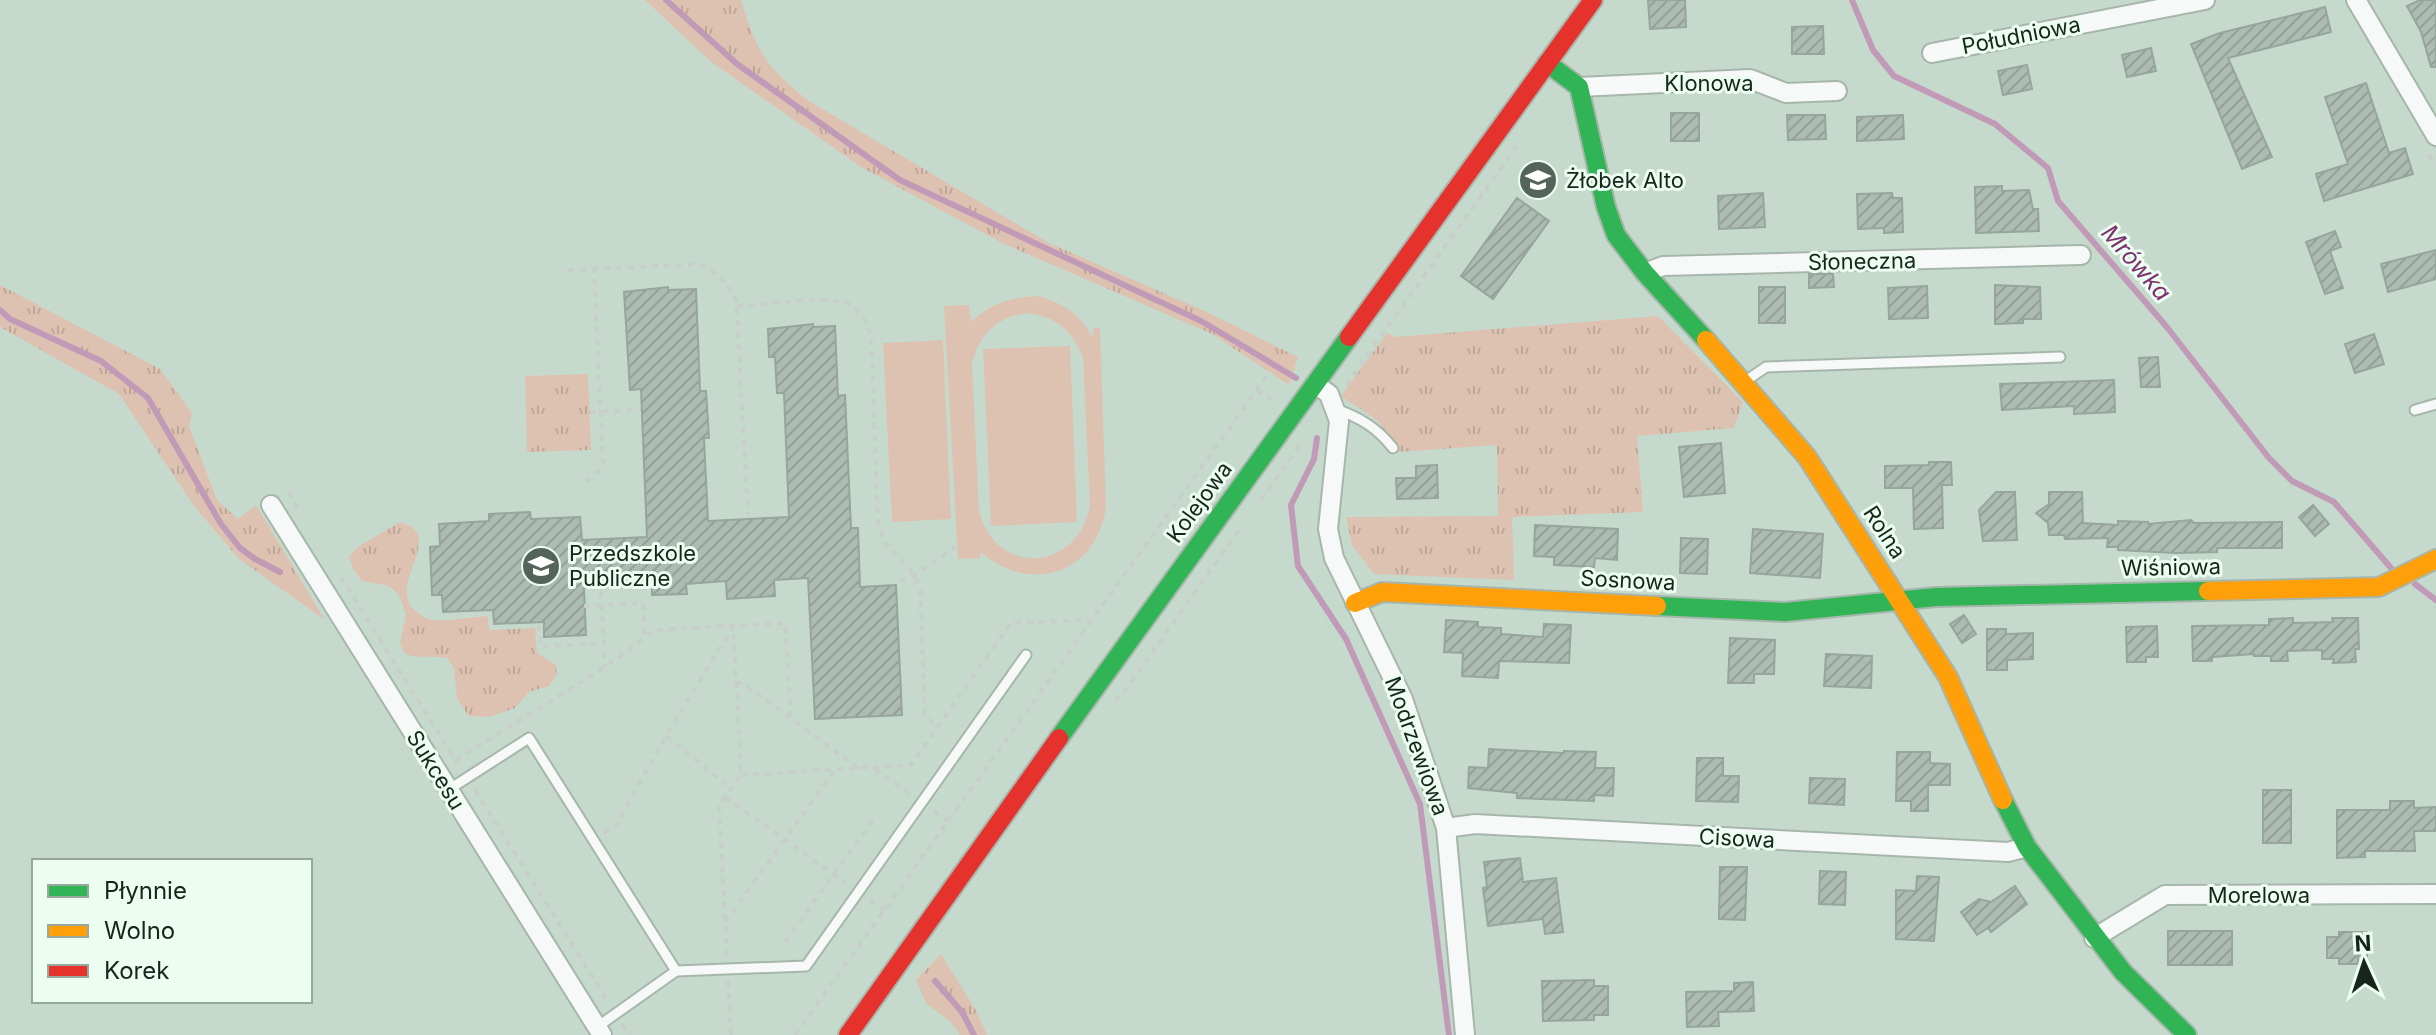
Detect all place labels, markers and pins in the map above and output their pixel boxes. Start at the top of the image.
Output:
school or university icon: Żłobek Alto [1517,159,1559,201]
place label: Żłobek Alto [1566,167,1684,193]
place label: Przedszkole Publiczne [569,540,696,591]
school or university icon: Przedszkole Publiczne [520,545,562,587]

